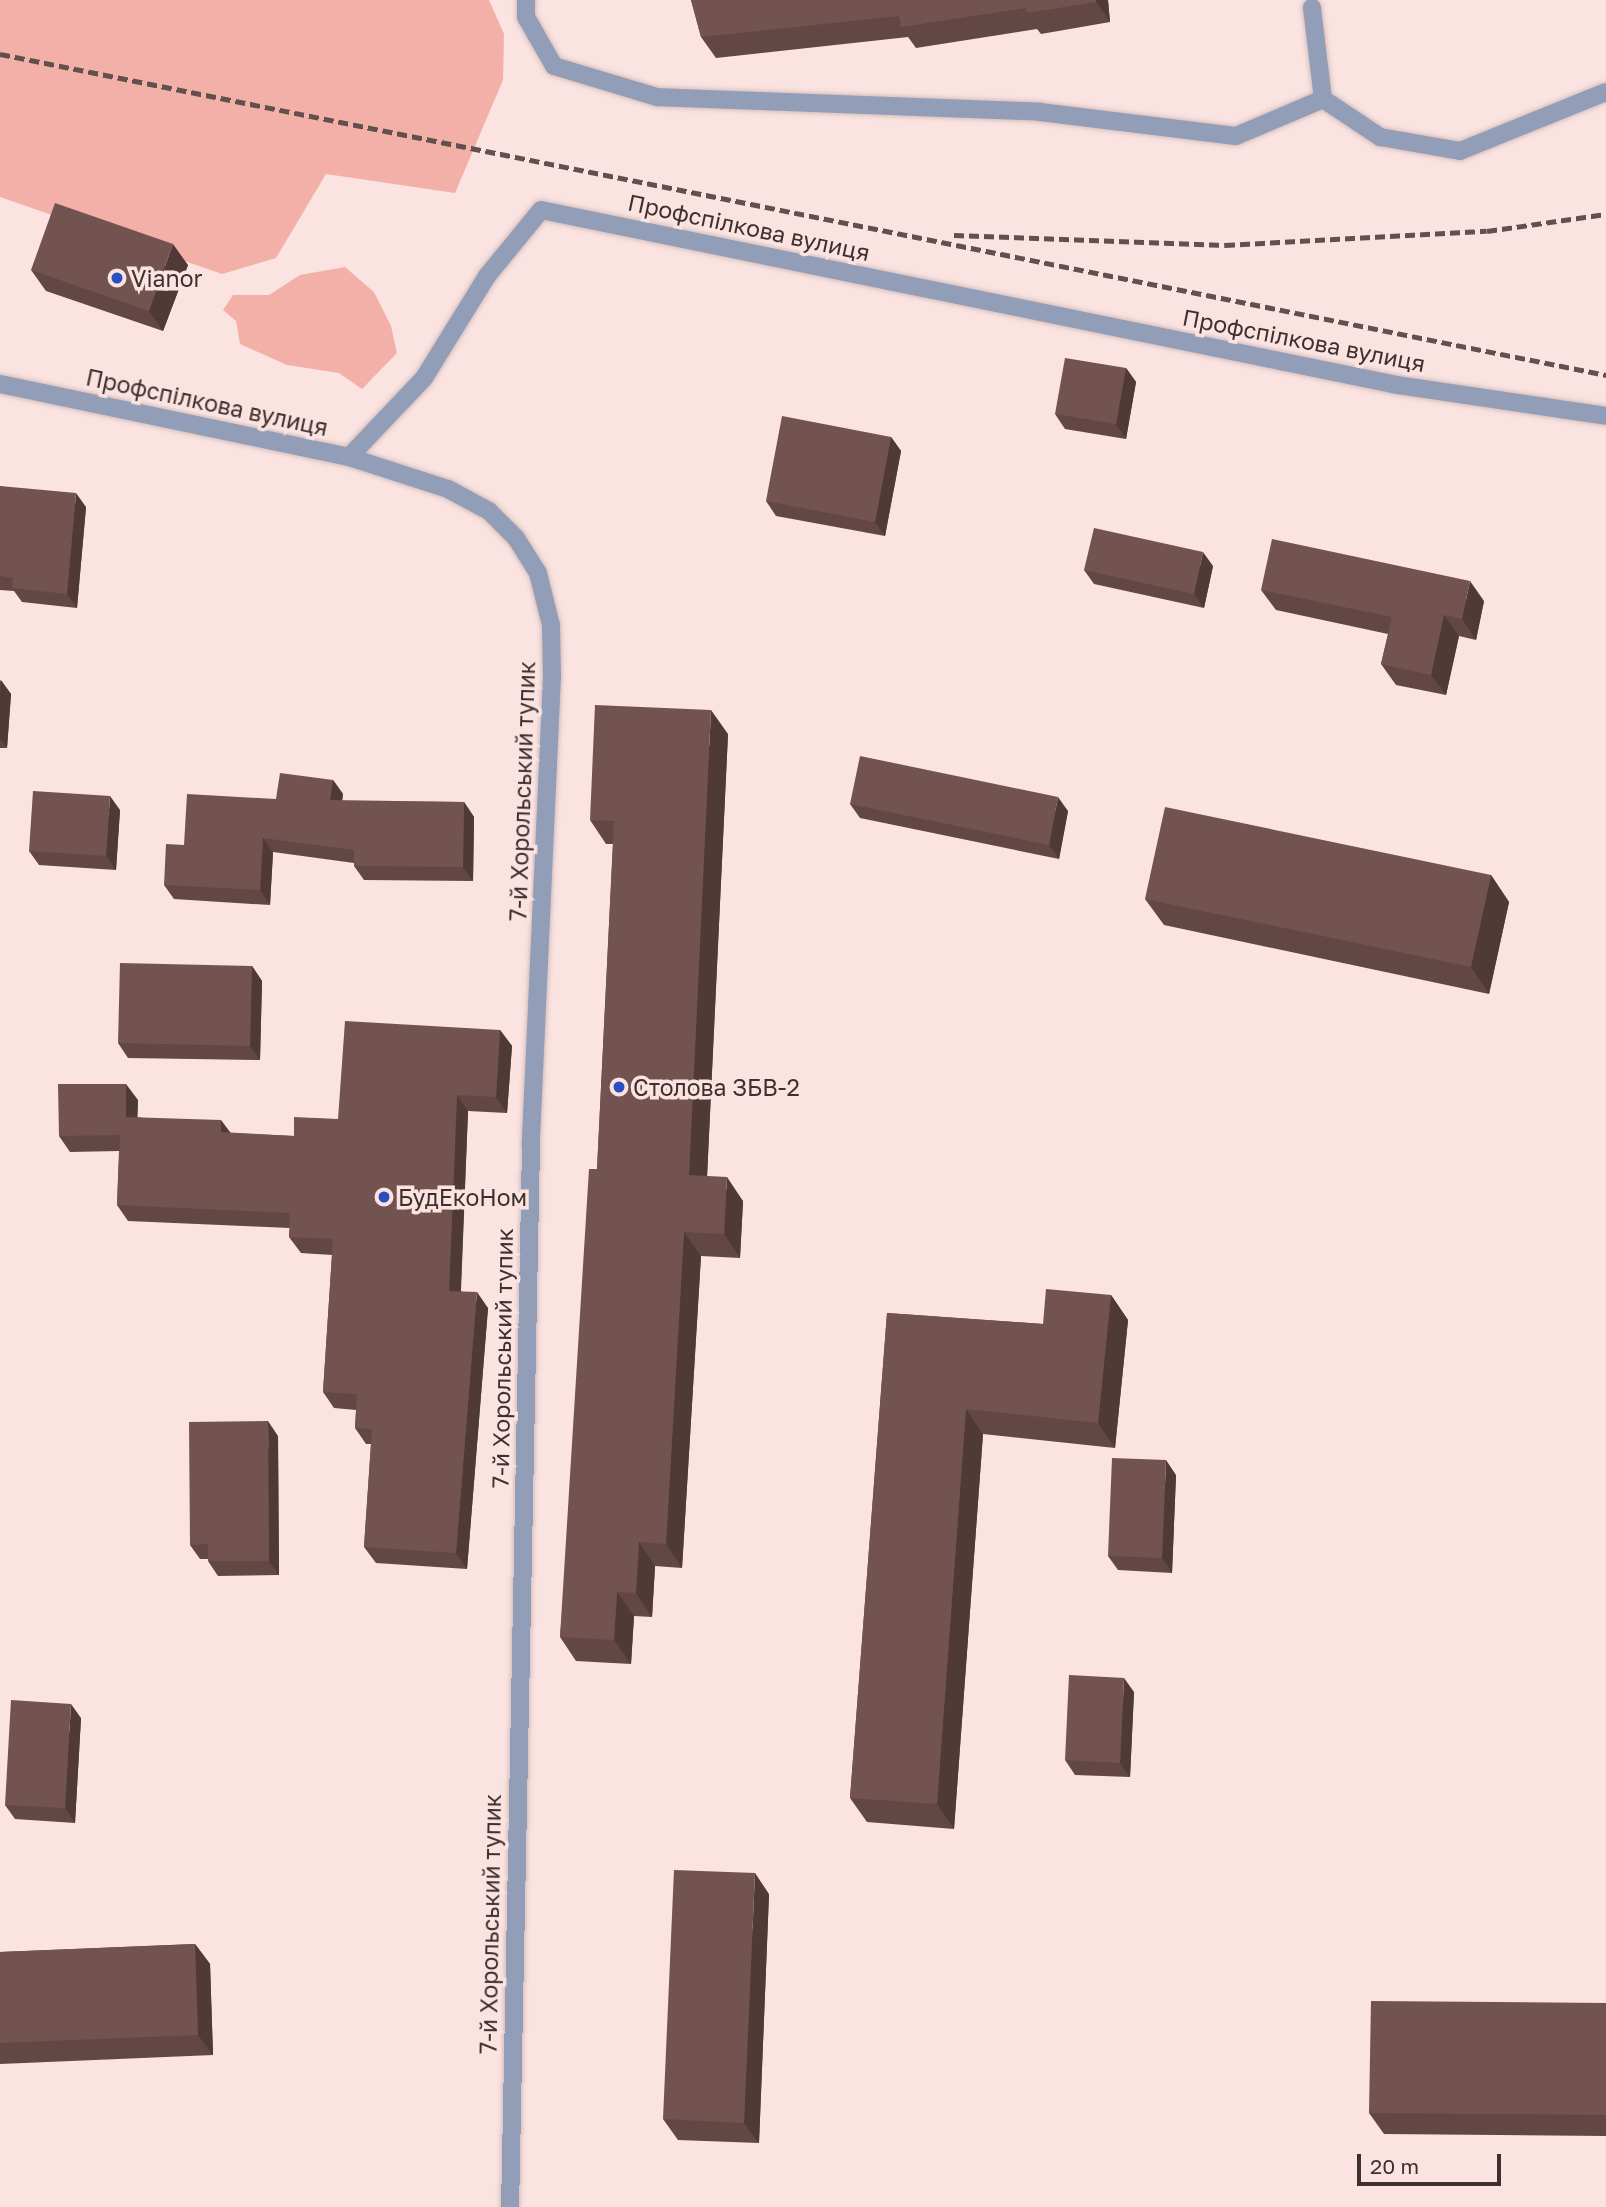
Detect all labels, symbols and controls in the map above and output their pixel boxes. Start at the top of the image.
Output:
street label: Профспілкова вулиця [626,188,872,266]
place label: Vianor [131,264,202,292]
marker: Vianor [109,270,125,286]
street label: Профспілкова вулиця [1180,303,1428,377]
street label: Профспілкова вулиця [84,363,330,441]
street label: 7-й Хорольський тупик [504,661,540,921]
place label: Столова ЗБВ-2 [633,1073,800,1101]
marker: Столова ЗБВ-2 [611,1079,627,1095]
place label: БудЕкоНом [398,1183,527,1211]
marker: БудЕкоНом [376,1189,392,1205]
street label: 7-й Хорольський тупик [486,1228,518,1488]
street label: 7-й Хорольський тупик [474,1794,506,2054]
scale bar [1361,2140,1504,2184]
text: 20 m [1370,2153,1419,2179]

